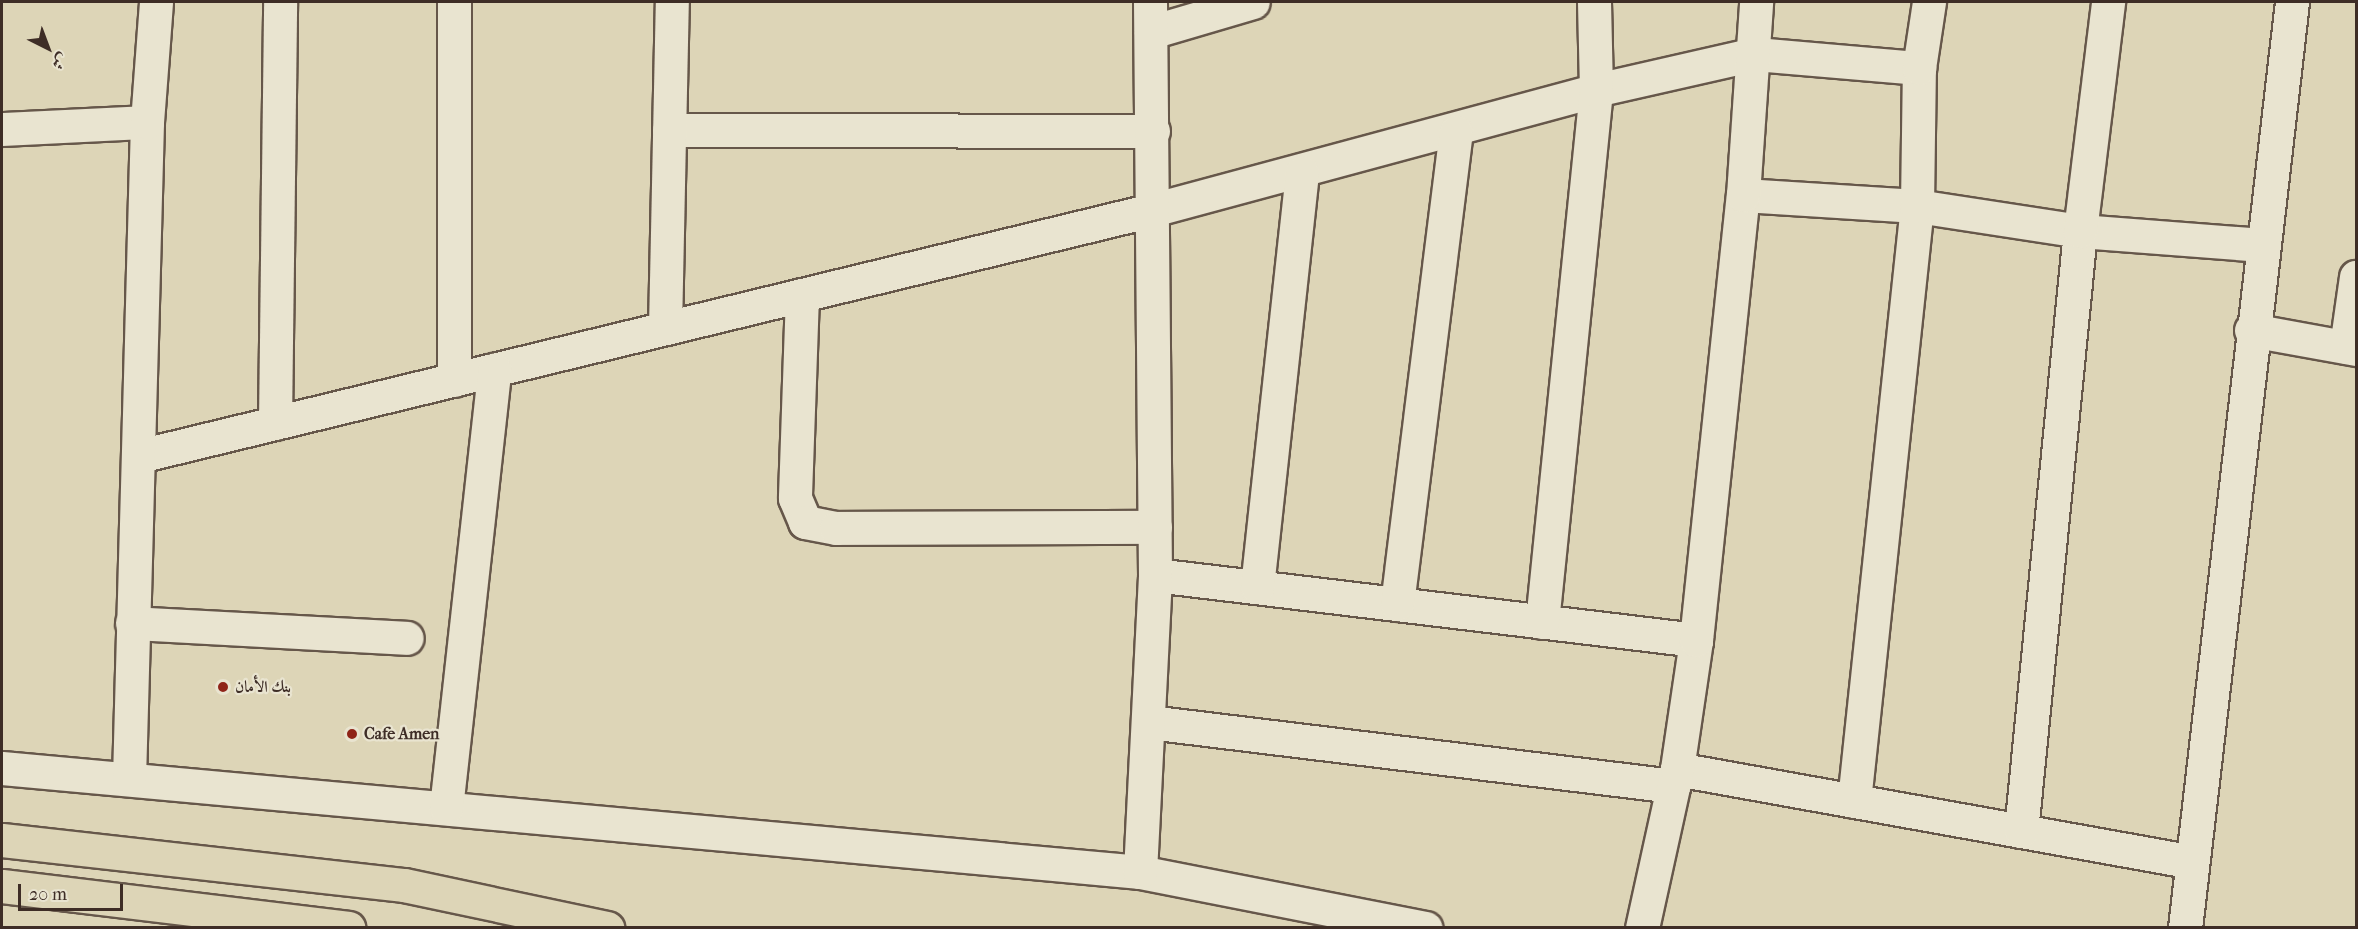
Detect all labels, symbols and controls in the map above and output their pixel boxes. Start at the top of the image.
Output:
north arrow [18,18,78,78]
text: ش [48,49,73,74]
place label: بنك الأمان [235,677,291,697]
marker: بنك الأمان [216,680,230,694]
place label: Cafe Amen [364,724,439,744]
marker: Cafe Amen [345,727,359,741]
scale bar [21,872,126,910]
text: 20 m [29,884,67,905]

